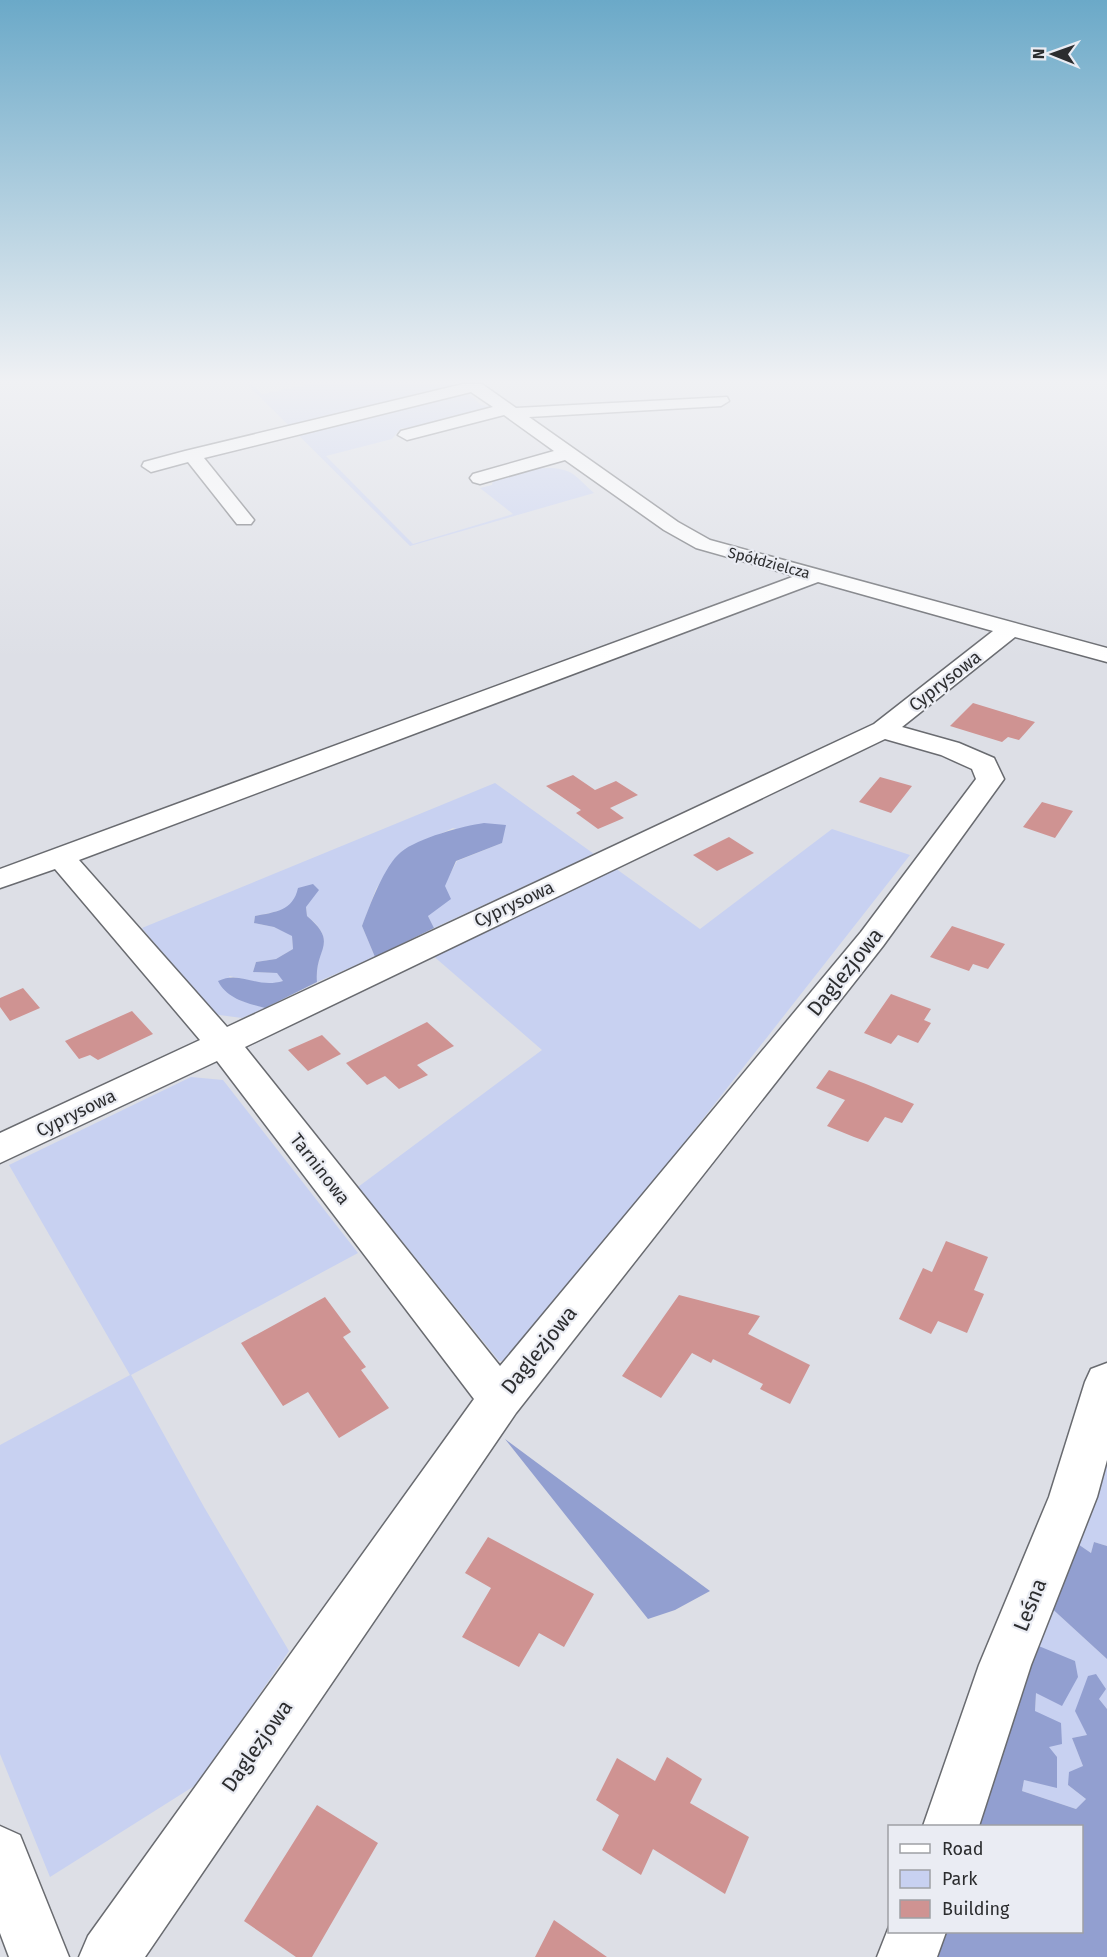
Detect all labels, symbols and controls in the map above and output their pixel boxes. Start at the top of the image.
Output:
north arrow [1023,24,1083,84]
text: N [1029,48,1048,59]
street label: Spółdzielcza [726,543,812,583]
street label: Cyprysowa [904,646,986,716]
street label: Cyprysowa [470,876,558,932]
street label: Daglezjowa [801,922,889,1022]
street label: Cyprysowa [33,1084,119,1142]
street label: Tarninowa [285,1129,355,1209]
street label: Daglezjowa [495,1300,583,1400]
street label: Leśna [1008,1575,1052,1635]
street label: Daglezjowa [216,1695,298,1797]
legend [888,1825,1083,1933]
text: Road [942,1838,984,1860]
text: Park [942,1868,978,1890]
text: Building [942,1898,1010,1920]

